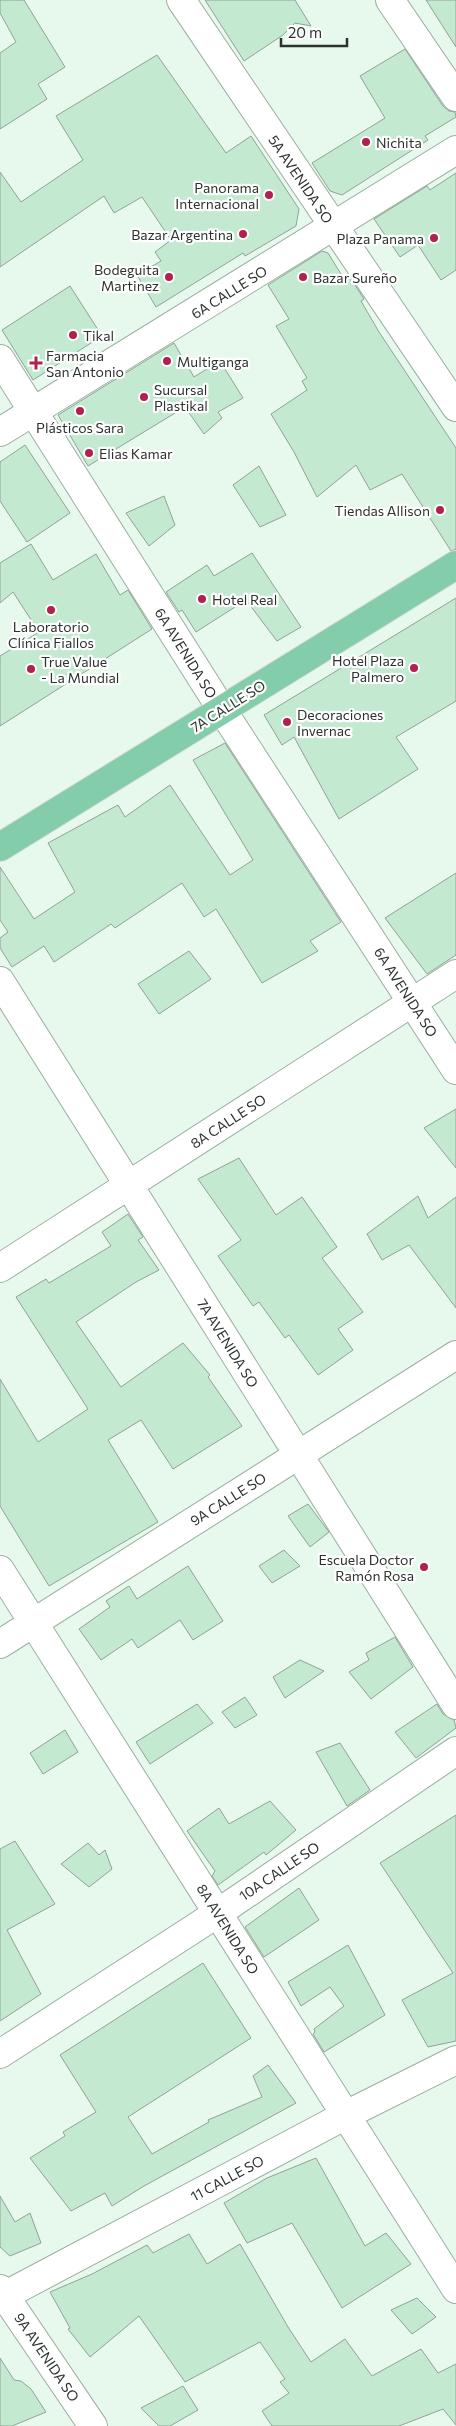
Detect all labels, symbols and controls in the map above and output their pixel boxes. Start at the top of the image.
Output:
scale bar [281,15,347,47]
text: 20 m [288,23,322,41]
street label: 5A AVENIDA SO [265,132,337,226]
place label: Nichita [376,134,422,151]
marker: Nichita [360,136,372,148]
place label: Panorama Internacional [175,179,259,212]
marker: Panorama Internacional [263,189,275,201]
place label: Bazar Argentina [131,226,233,243]
marker: Bazar Argentina [237,228,249,240]
place label: Plaza Panama [336,230,424,247]
marker: Plaza Panama [428,232,440,244]
place label: Bodeguita Martinez [94,261,159,294]
street label: 6A CALLE SO [188,262,270,322]
place label: Bazar Sureño [313,269,397,286]
marker: Bodeguita Martinez [163,271,175,283]
marker: Bazar Sureño [297,271,309,283]
place label: Tikal [83,327,114,344]
marker: Tikal [67,329,79,341]
place label: Farmacia San Antonio [46,347,124,380]
place label: Multiganga [177,353,249,370]
marker: Multiganga [161,355,173,367]
marker: Farmacia San Antonio [30,357,42,369]
place label: Sucursal Plastikal [154,381,208,414]
marker: Sucursal Plastikal [138,391,150,403]
marker: Plásticos Sara [74,405,86,417]
place label: Plásticos Sara [36,419,124,436]
place label: Elias Kamar [99,445,173,462]
marker: Elias Kamar [83,447,95,459]
place label: Tiendas Allison [334,502,430,519]
marker: Tiendas Allison [434,504,446,516]
place label: Hotel Real [212,591,277,608]
marker: Hotel Real [196,593,208,605]
marker: Laboratorio Clínica Fiallos [45,604,57,616]
street label: 6A AVENIDA SO [151,605,221,701]
place label: Laboratorio Clínica Fiallos [8,618,94,651]
place label: Hotel Plaza Palmero [332,652,404,685]
place label: True Value - La Mundial [41,653,119,686]
marker: Hotel Plaza Palmero [408,662,420,674]
marker: True Value - La Mundial [25,663,37,675]
street label: 7A CALLE SO [188,676,268,736]
place label: Decoraciones Invernac [297,706,383,739]
marker: Decoraciones Invernac [281,716,293,728]
street label: 6A AVENIDA SO [371,944,441,1040]
street label: 8A CALLE SO [187,1090,269,1152]
street label: 7A AVENIDA SO [194,1295,262,1391]
street label: 9A CALLE SO [187,1469,269,1529]
place label: Escuela Doctor Ramón Rosa [318,1551,414,1584]
marker: Escuela Doctor Ramón Rosa [418,1561,430,1573]
street label: 10A CALLE SO [236,1838,322,1904]
street label: 8A AVENIDA SO [193,1881,263,1977]
street label: 11 CALLE SO [187,2152,267,2204]
street label: 9A AVENIDA SO [11,2309,83,2405]

